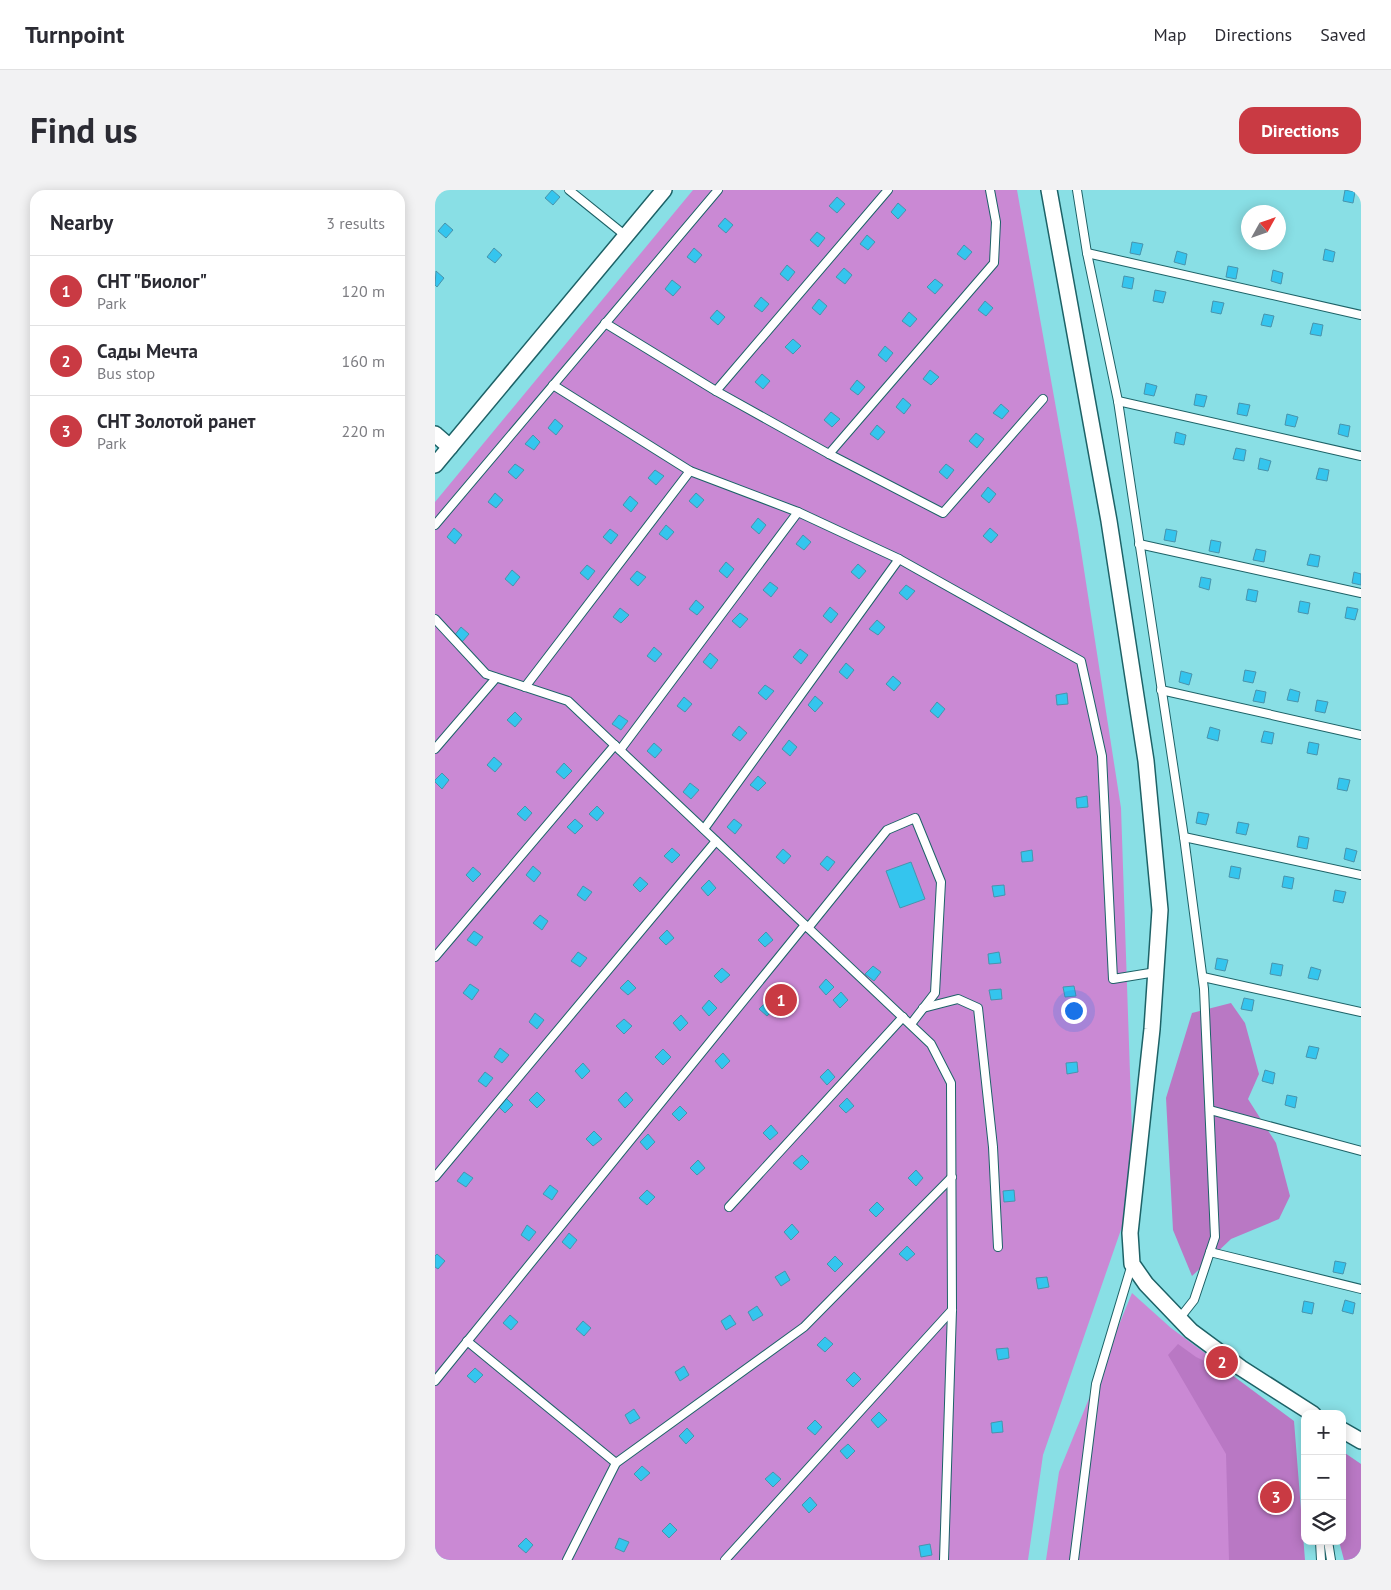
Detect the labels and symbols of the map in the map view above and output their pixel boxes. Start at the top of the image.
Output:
north arrow [1241,205,1286,250]
pin: 1 [765,981,797,1019]
your location [1061,998,1087,1024]
pin: 2 [1206,1343,1238,1381]
pin: 3 [1260,1478,1292,1516]

